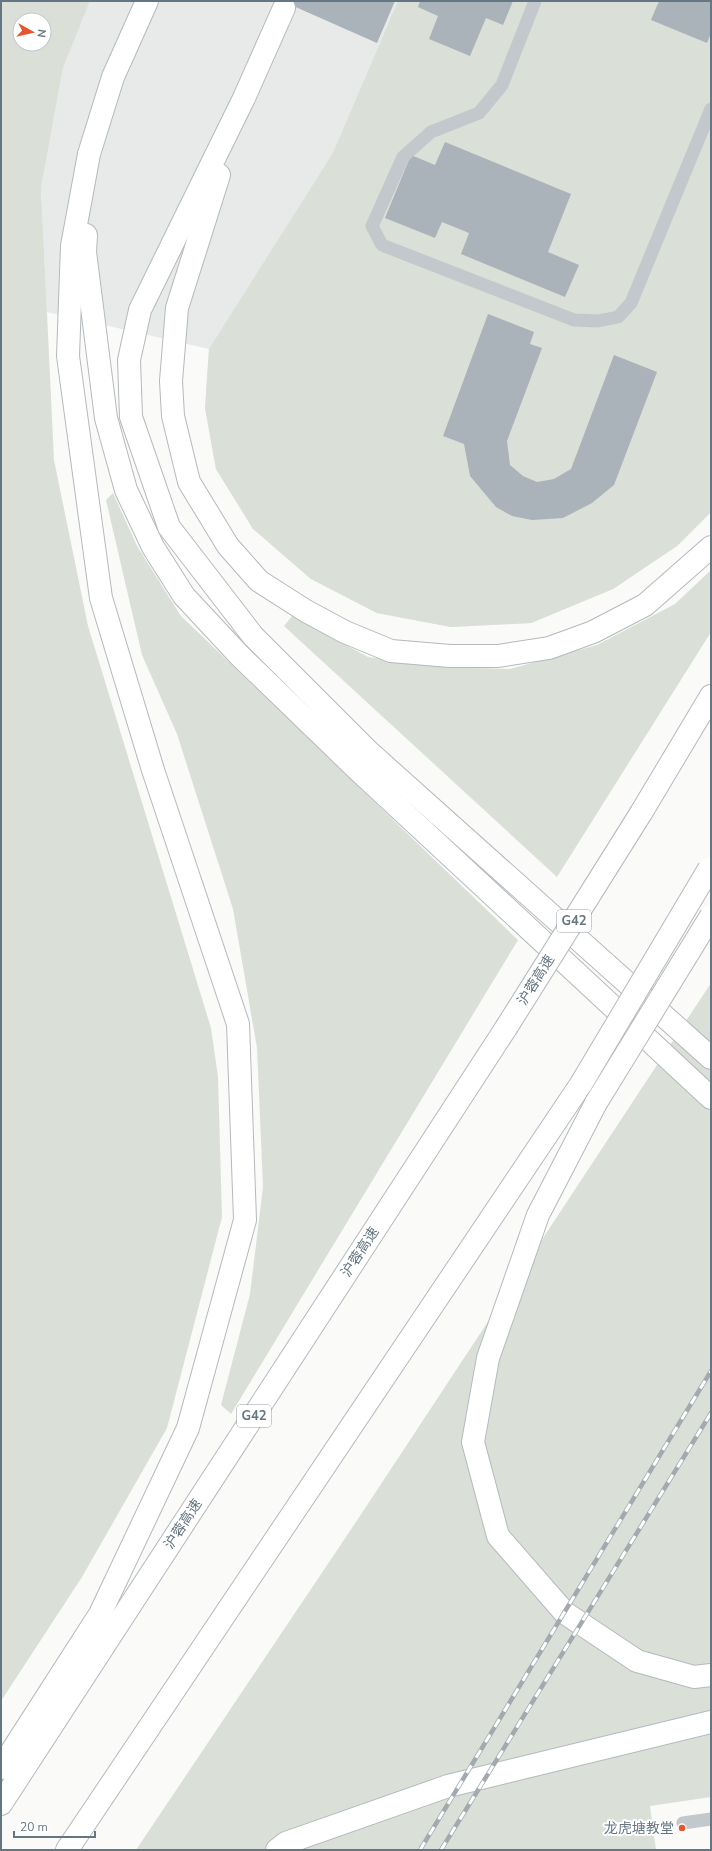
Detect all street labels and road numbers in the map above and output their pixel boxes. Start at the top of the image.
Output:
road number: G42 [557,910,591,932]
street label: 沪蓉高速 [513,951,559,1009]
street label: 沪蓉高速 [337,1223,383,1281]
road number: G42 [237,1405,271,1427]
street label: 沪蓉高速 [160,1495,206,1553]

